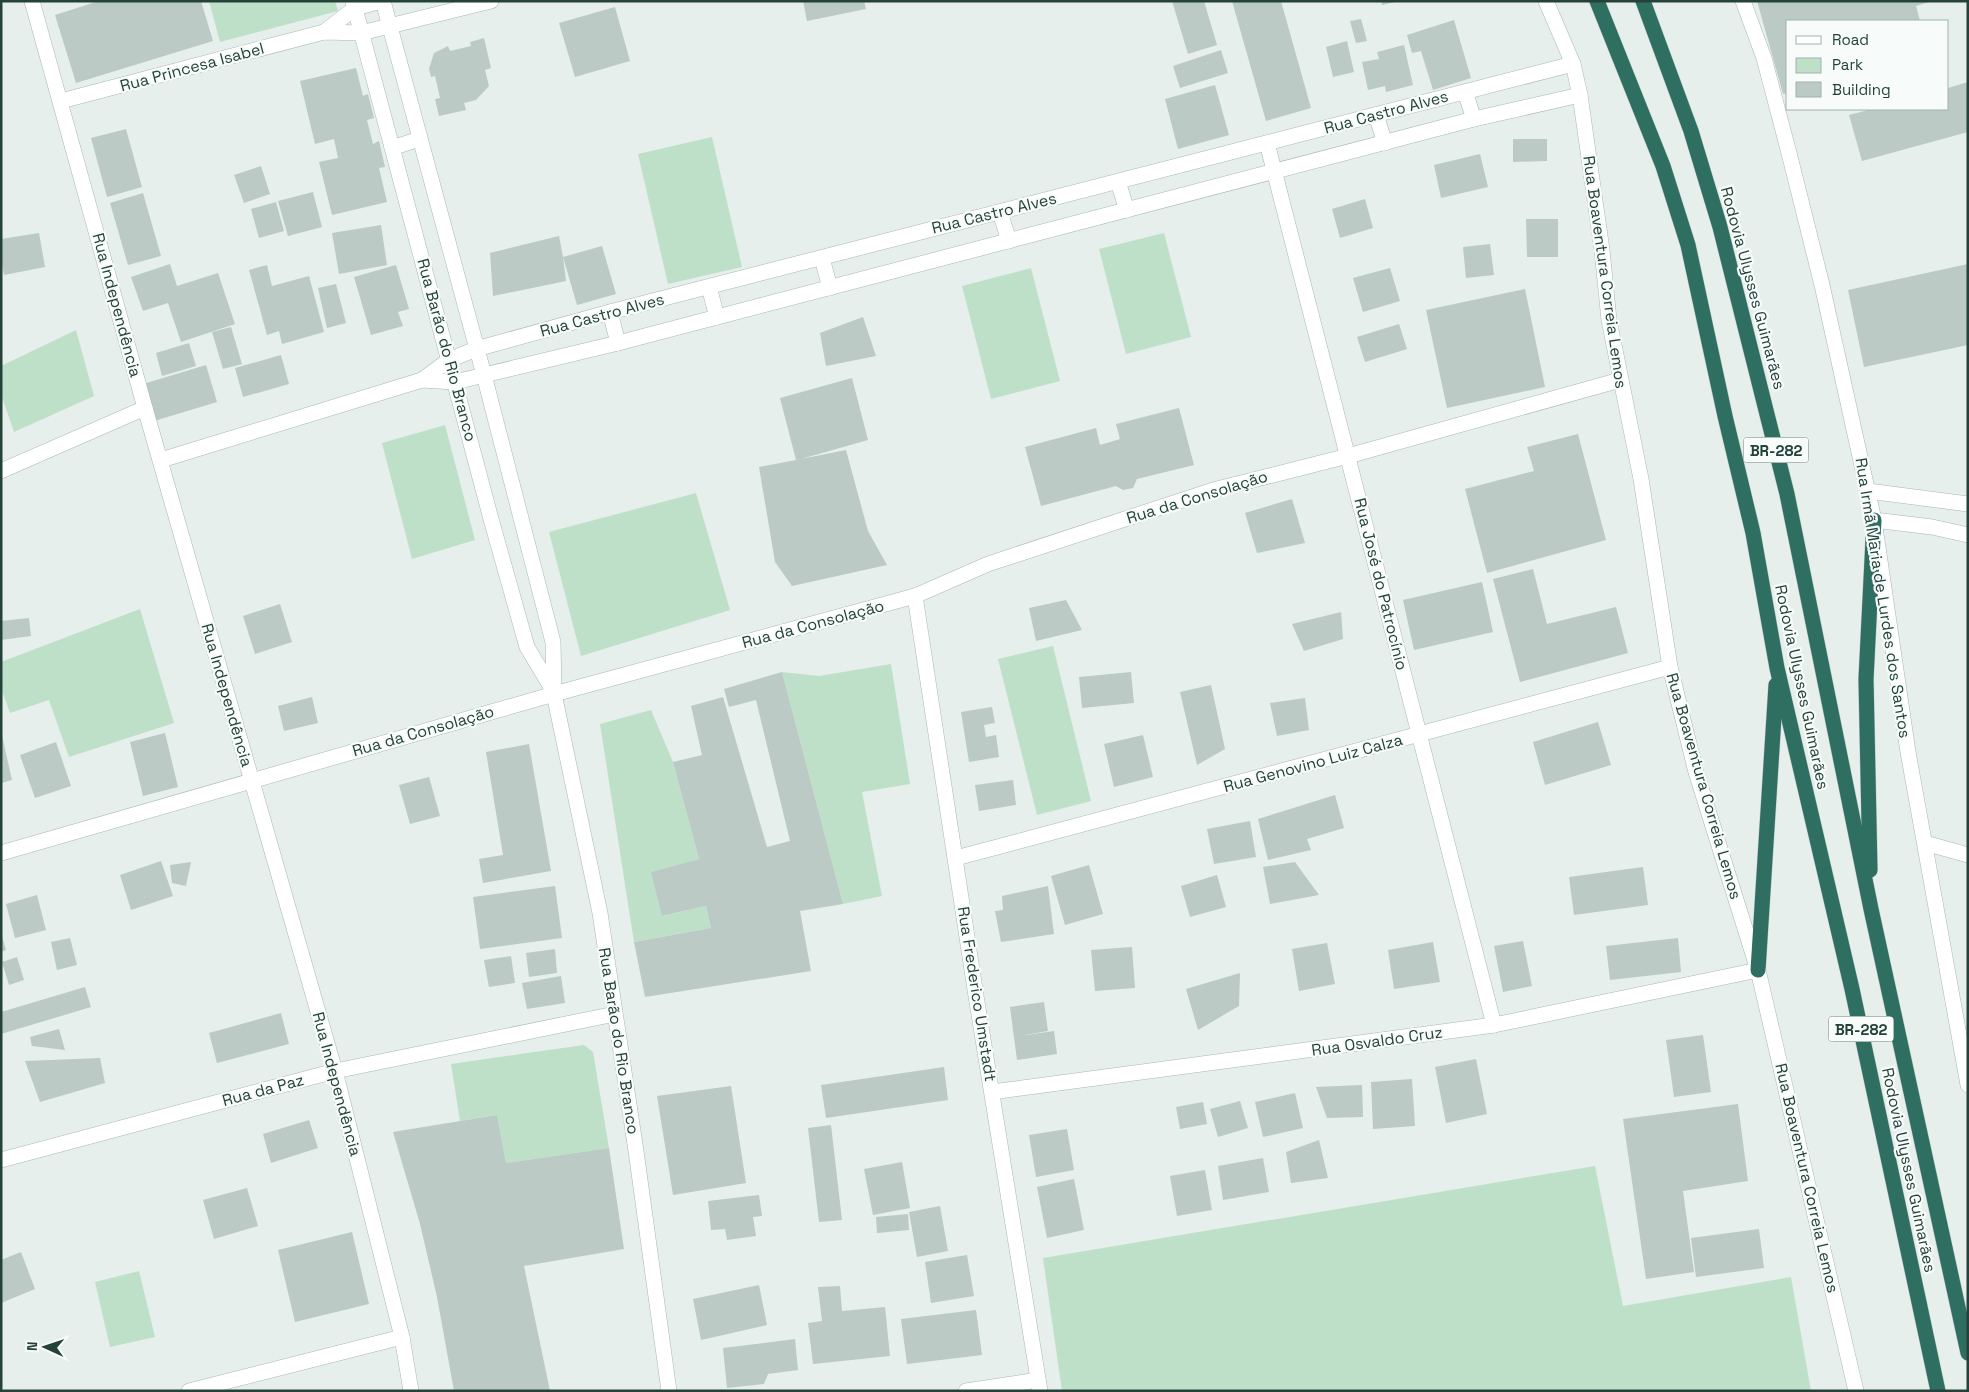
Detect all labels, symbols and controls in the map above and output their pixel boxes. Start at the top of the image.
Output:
legend [1786,20,1949,110]
text: Road [1832,30,1869,49]
street label: Rua Princesa Isabel [118,38,266,96]
text: Park [1832,55,1863,74]
text: Building [1832,80,1891,99]
street label: Rua Castro Alves [1321,85,1451,139]
street label: Rua Boaventura Correia Lemos [1578,154,1632,390]
street label: Rodovia Ulysses Guimarães [1716,184,1790,392]
street label: Rua Castro Alves [929,187,1059,239]
street label: Rua Independência [88,231,146,379]
street label: Rua Barão do Rio Branco [412,256,482,444]
street label: Rua Castro Alves [537,288,667,342]
road number: BR-282 [1744,438,1808,462]
street label: Rua Irmã Maria de Lurdes dos Santos [1850,456,1916,740]
street label: Rua da Consolação [1124,466,1270,528]
street label: Rua José do Patrocínio [1349,496,1413,672]
street label: Rodovia Ulysses Guimarães [1770,583,1834,791]
street label: Rua da Consolação [740,595,886,653]
street label: Rua Independência [196,621,258,769]
street label: Rua Boaventura Correia Lemos [1662,670,1746,902]
street label: Rua da Consolação [350,701,496,761]
street label: Rua Genovino Luiz Calza [1221,729,1405,797]
street label: Rua Frederico Umstadt [953,905,1001,1083]
street label: Rua Barão do Rio Branco [594,946,644,1136]
street label: Rua Independência [308,1010,366,1158]
road number: BR-282 [1828,1016,1894,1042]
street label: Rua Osvaldo Cruz [1310,1021,1444,1061]
street label: Rua Boaventura Correia Lemos [1770,1061,1844,1295]
street label: Rodovia Ulysses Guimarães [1877,1066,1941,1274]
street label: Rua da Paz [220,1069,306,1111]
north arrow [20,1322,70,1372]
text: N [23,1341,41,1351]

